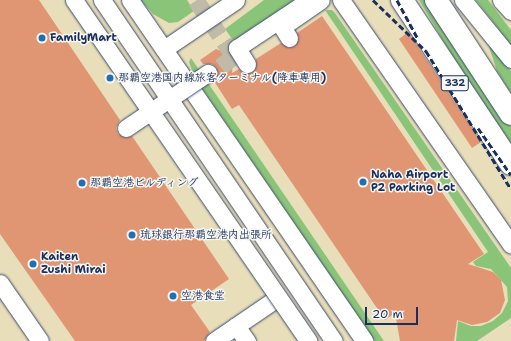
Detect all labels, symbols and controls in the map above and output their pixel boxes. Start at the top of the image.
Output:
place label: FamilyMart [50,31,117,45]
marker: FamilyMart [37,33,47,43]
place label: 那覇空港国内線旅客ターミナル(降車専用) [118,71,327,85]
marker: 那覇空港国内線旅客ターミナル(降車専用) [105,73,115,83]
road number: 332 [440,75,470,91]
place label: Naha Airport P2 Parking Lot [371,169,455,195]
place label: 那覇空港ビルディング [90,176,200,190]
marker: Naha Airport P2 Parking Lot [358,177,368,187]
marker: 那覇空港ビルディング [77,178,87,188]
place label: 琉球銀行那覇空港内出張所 [140,228,272,242]
marker: 琉球銀行那覇空港内出張所 [127,230,137,240]
place label: Kaiten Zushi Mirai [41,251,106,277]
marker: Kaiten Zushi Mirai [28,259,38,269]
place label: 空港食堂 [181,289,225,303]
marker: 空港食堂 [168,291,178,301]
scale bar [367,299,420,325]
text: 20 m [372,306,403,322]

